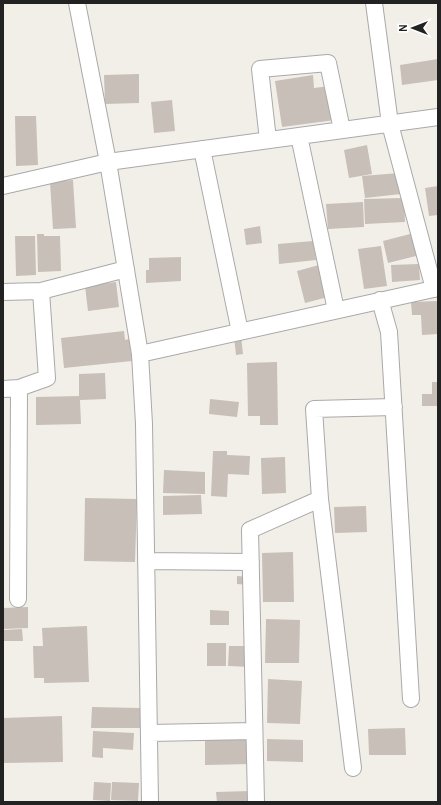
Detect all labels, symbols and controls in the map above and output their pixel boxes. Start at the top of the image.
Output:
north arrow [393,8,433,48]
text: N [397,24,410,32]

